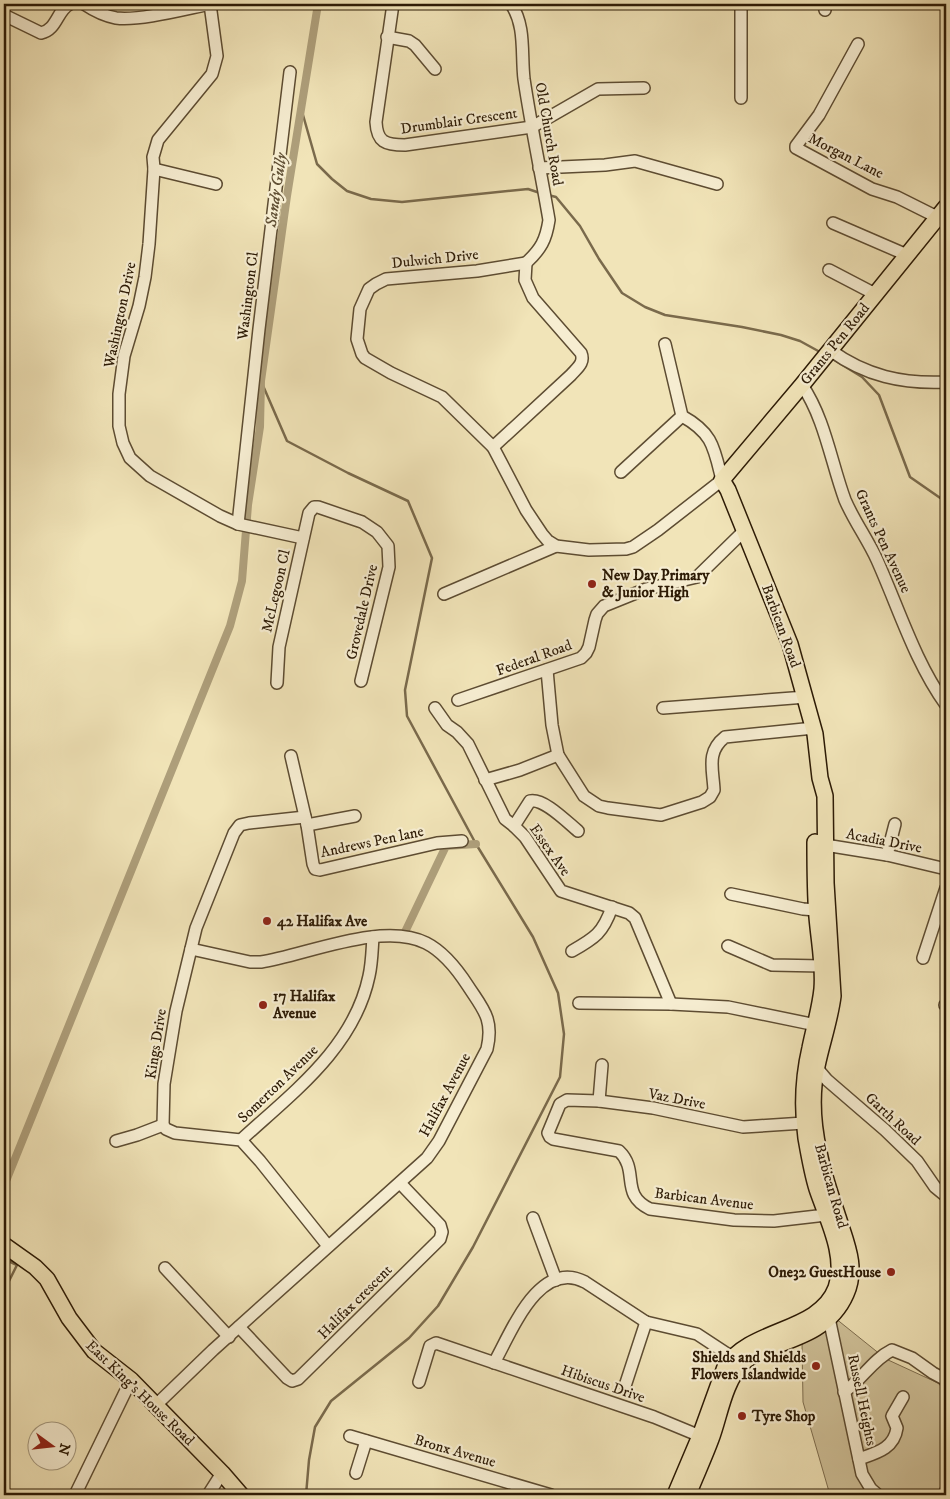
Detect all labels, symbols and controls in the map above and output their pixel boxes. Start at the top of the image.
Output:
street label: Old Church Road [531,81,568,188]
street label: Drumblair Crescent [399,103,519,139]
street label: Morgan Lane [805,129,887,183]
water label: Sandy Gully [261,150,291,229]
street label: Dulwich Drive [391,245,479,273]
street label: Washington Cl [233,250,263,342]
street label: Washington Drive [99,260,140,371]
street label: Grants Pen Road [796,299,874,389]
street label: Grants Pen Avenue [851,486,915,596]
street label: McLegoon Cl [257,547,295,634]
street label: Grovedale Drive [342,562,382,662]
place label: New Day Primary & Junior High [602,566,710,602]
marker: New Day Primary & Junior High [586,578,598,590]
street label: Barbican Road [757,582,805,671]
street label: Federal Road [493,635,575,681]
street label: Essex Ave [525,820,575,880]
street label: Andrews Pen lane [319,822,425,862]
street label: Acadia Drive [845,824,923,858]
place label: 42 Halifax Ave [276,912,368,931]
marker: 42 Halifax Ave [261,915,273,927]
place label: 17 Halifax Avenue [272,987,336,1023]
marker: 17 Halifax Avenue [257,999,269,1011]
street label: Kings Drive [141,1007,171,1081]
street label: Somerton Avenue [234,1041,322,1127]
street label: Halifax Avenue [415,1050,475,1140]
street label: Vaz Drive [646,1084,707,1114]
street label: Garth Road [861,1088,925,1150]
street label: Barbican Road [810,1141,852,1231]
street label: Barbican Avenue [653,1184,755,1214]
street label: Halifax crescent [314,1261,396,1343]
place label: One32 GuestHouse [768,1263,882,1282]
marker: One32 GuestHouse [885,1266,897,1278]
street label: East King's House Road [82,1336,199,1450]
place label: Shields and Shields Flowers Islandwide [691,1348,807,1384]
street label: Russell Heights [843,1353,881,1447]
marker: Shields and Shields Flowers Islandwide [810,1360,822,1372]
street label: Hibiscus Drive [558,1361,648,1407]
place label: Tyre Shop [751,1407,816,1426]
marker: Tyre Shop [736,1410,748,1422]
north arrow [28,1422,78,1472]
street label: Bronx Avenue [412,1430,498,1472]
text: N [53,1441,74,1457]

